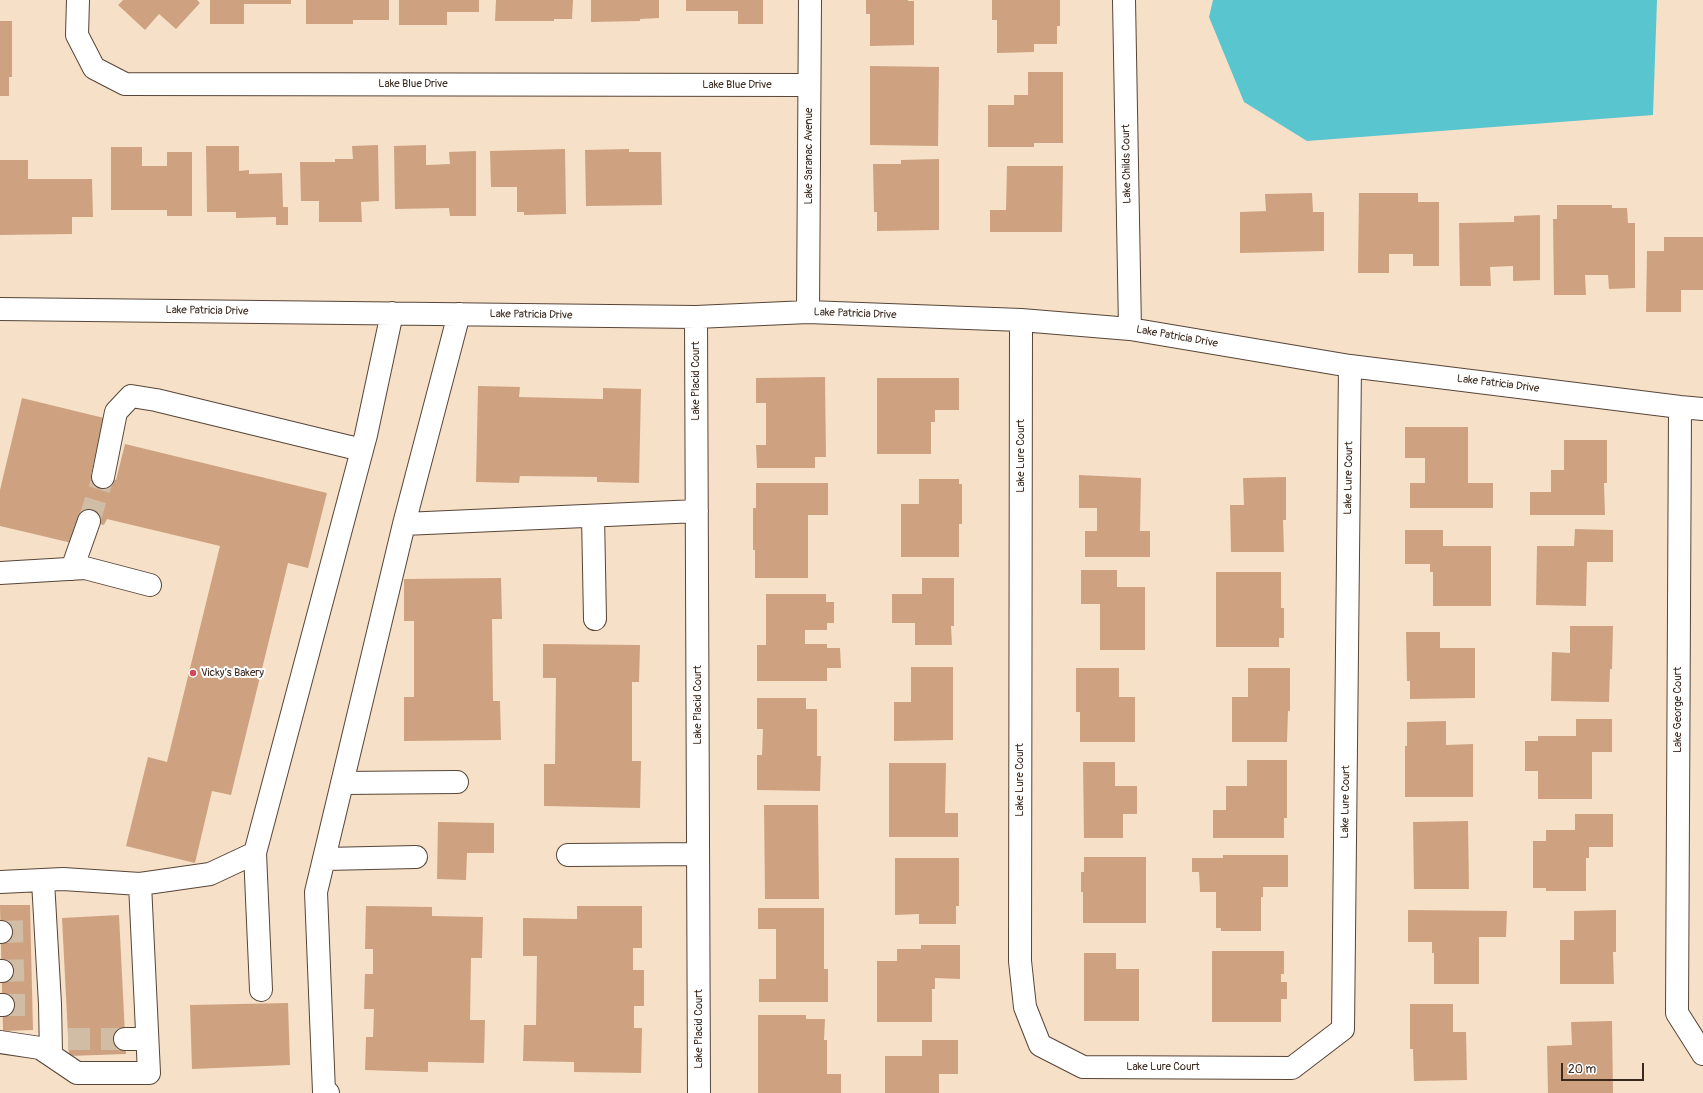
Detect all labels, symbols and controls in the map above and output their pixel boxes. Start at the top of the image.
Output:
street label: Lake Blue Drive [378,77,448,91]
street label: Lake Blue Drive [702,78,772,92]
street label: Lake Saranac Avenue [802,107,816,205]
street label: Lake Childs Court [1120,124,1134,204]
street label: Lake Patricia Drive [165,304,249,318]
street label: Lake Patricia Drive [813,306,897,322]
street label: Lake Patricia Drive [489,308,573,322]
street label: Lake Patricia Drive [1135,323,1219,351]
street label: Lake Placid Court [689,341,703,421]
street label: Lake Patricia Drive [1456,372,1540,396]
street label: Lake Lure Court [1014,419,1028,493]
street label: Lake Lure Court [1342,441,1356,515]
street label: Lake Placid Court [691,665,705,745]
place label: Vicky’s Bakery [201,666,264,680]
street label: Lake George Court [1671,667,1685,753]
marker: Vicky’s Bakery [188,668,198,678]
street label: Lake Lure Court [1013,743,1027,817]
street label: Lake Lure Court [1339,765,1353,839]
street label: Lake Placid Court [692,989,706,1069]
scale bar [1563,1055,1646,1081]
street label: Lake Lure Court [1126,1060,1200,1074]
text: 20 m [1568,1062,1596,1077]

